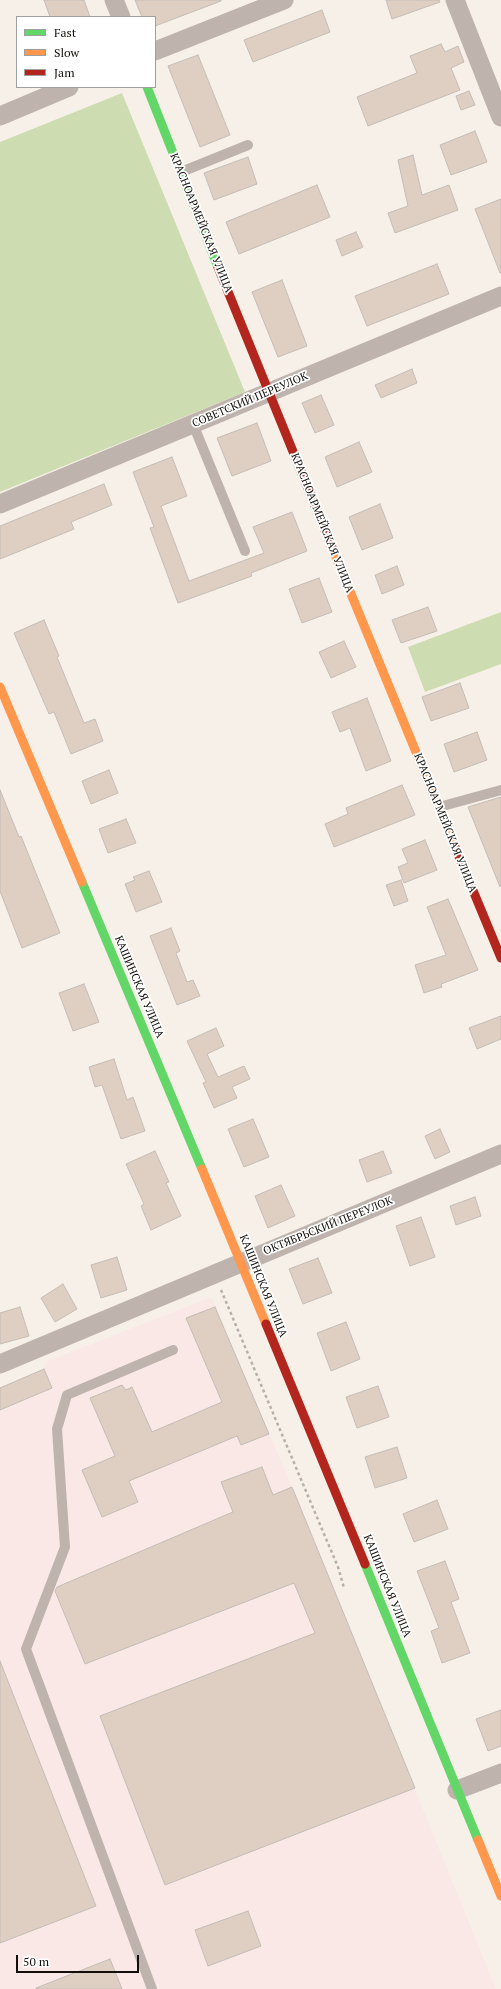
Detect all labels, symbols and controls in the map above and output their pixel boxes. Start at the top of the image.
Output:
legend [16,16,156,88]
text: Fast [54,25,76,40]
text: Slow [54,45,79,60]
text: Jam [54,65,75,80]
street label: КРАСНОАРМЕЙСКАЯ УЛИЦА [167,151,235,295]
street label: СОВЕТСКИЙ ПЕРЕУЛОК [190,370,310,430]
street label: КРАСНОАРМЕЙСКАЯ УЛИЦА [288,451,356,595]
street label: КРАСНОАРМЕЙСКАЯ УЛИЦА [411,751,479,895]
street label: КАШИНСКАЯ УЛИЦА [112,934,166,1040]
street label: ОКТЯБРЬСКИЙ ПЕРЕУЛОК [261,1194,395,1258]
street label: КАШИНСКАЯ УЛИЦА [236,1233,290,1339]
street label: КАШИНСКАЯ УЛИЦА [360,1533,414,1639]
scale bar [18,1947,141,1973]
text: 50 m [23,1954,49,1969]

